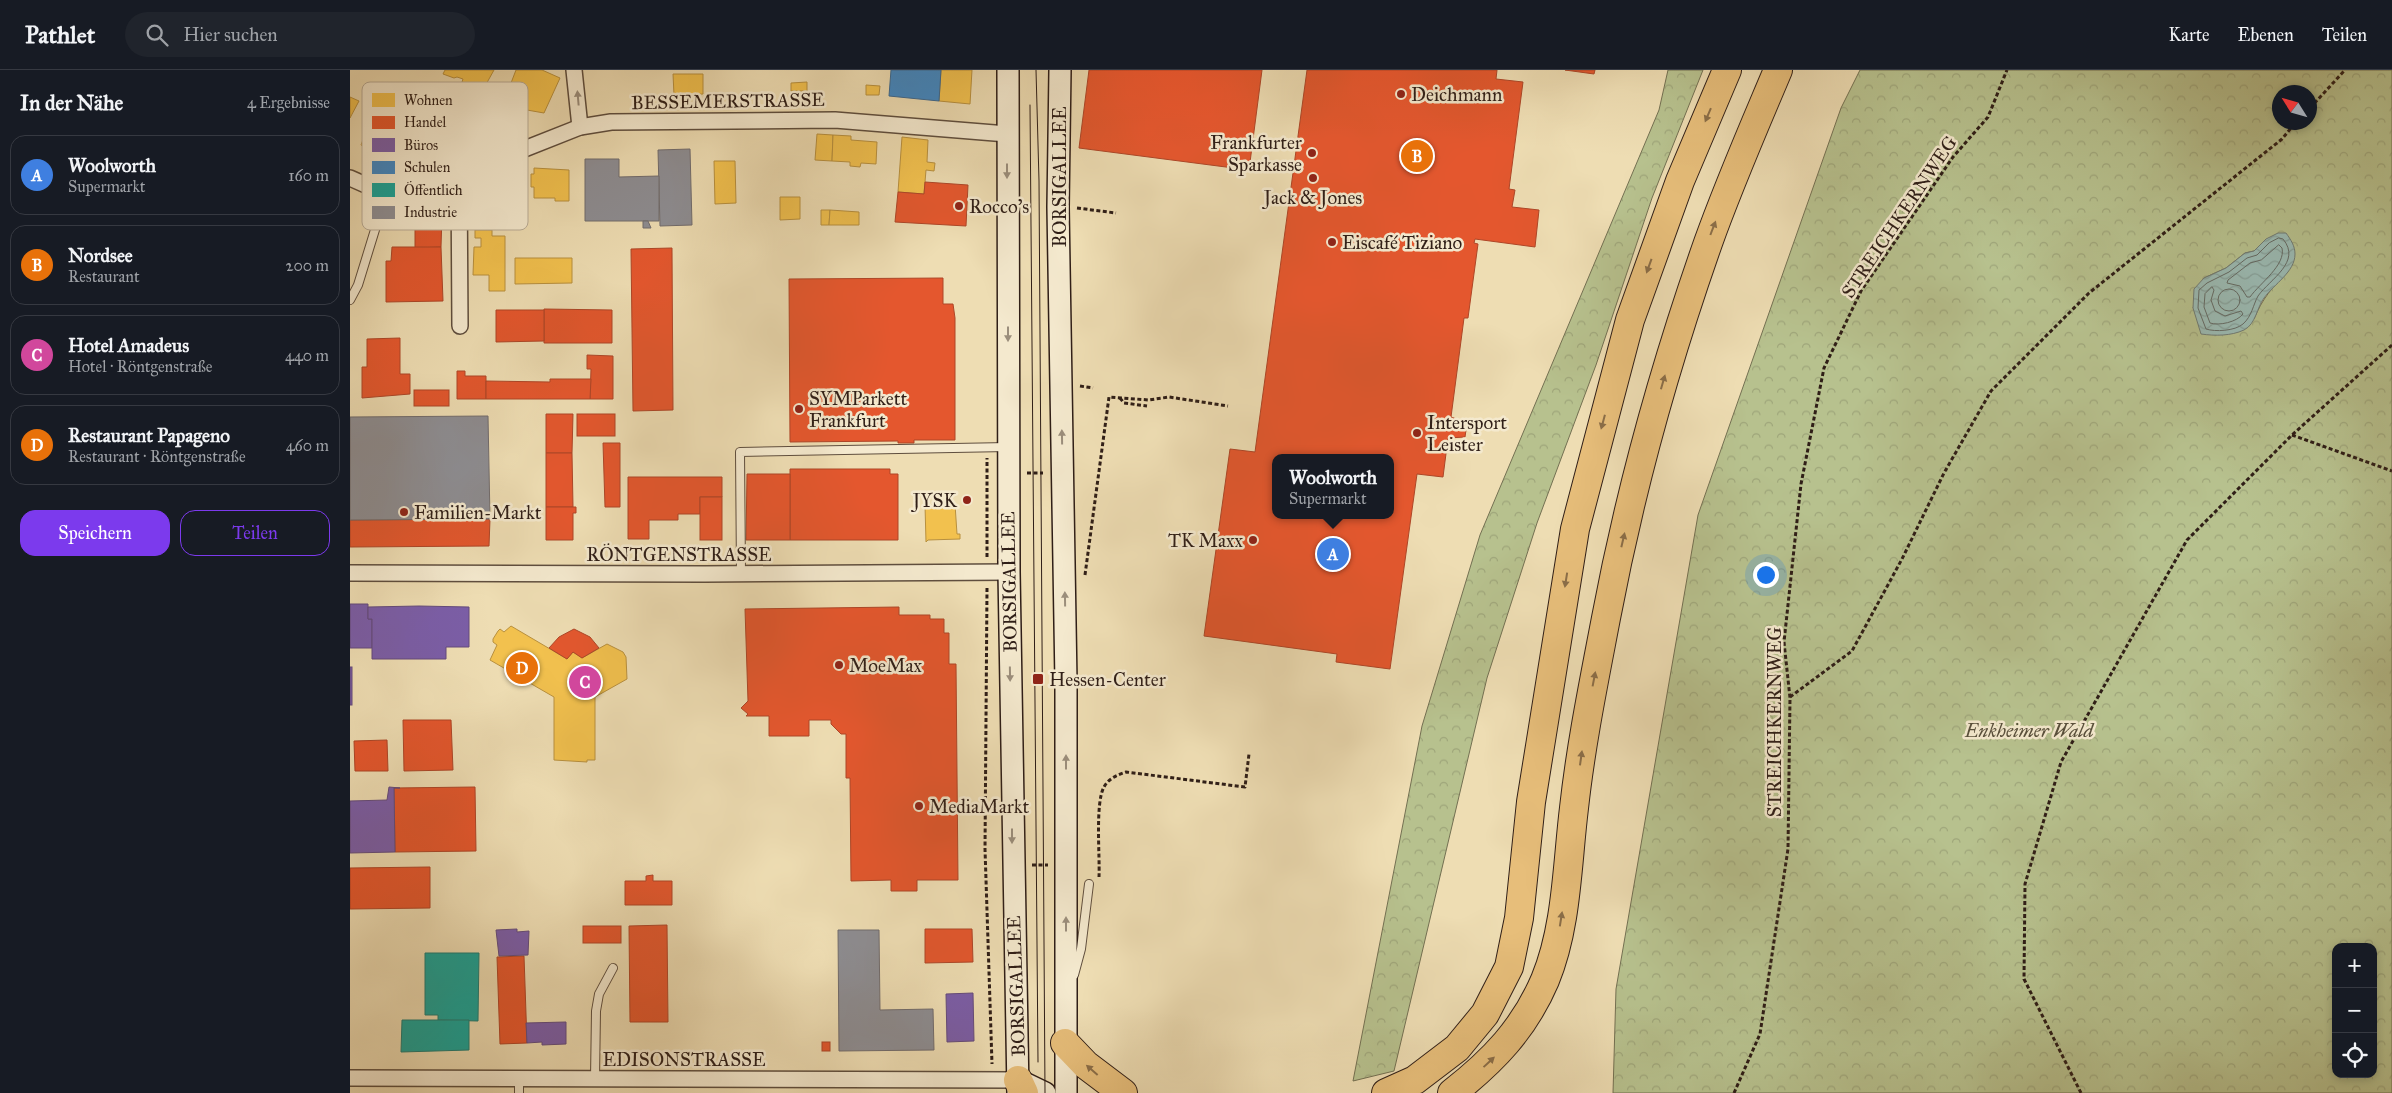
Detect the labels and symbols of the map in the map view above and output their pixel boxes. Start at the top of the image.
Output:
legend [362,82,528,230]
place label: Deichmann [1411,83,1502,106]
north arrow [2272,85,2317,130]
street label: BESSEMERSTRASSE [631,88,825,114]
marker: Deichmann [1395,88,1407,100]
one-way arrow [573,90,581,106]
text: Wohnen [404,92,453,109]
street label: BORSIGALLEE [1048,106,1071,247]
one-way arrow [1703,108,1711,122]
text: Handel [404,114,446,131]
place label: Frankfurter Sparkasse [1210,131,1303,176]
street label: STREICHKERNWEG [1836,132,1962,302]
text: Büros [404,137,438,154]
pin: B [1401,137,1433,175]
marker: Frankfurter Sparkasse [1306,147,1318,159]
text: Schulen [404,159,451,176]
one-way arrow [1003,163,1011,179]
marker: Jack & Jones [1307,172,1319,184]
text: Öffentlich [404,180,463,199]
place label: Jack & Jones [1262,186,1362,210]
place label: Rocco's [969,195,1029,218]
marker: Rocco's [953,200,965,212]
text: Industrie [404,204,457,221]
one-way arrow [1710,221,1718,235]
place label: Eiscafé Tiziano [1342,231,1463,254]
marker: Eiscafé Tiziano [1326,236,1338,248]
one-way arrow [1645,259,1652,274]
one-way arrow [1004,326,1012,342]
one-way arrow [1659,375,1667,390]
place label: SYMParkett Frankfurt [809,387,907,432]
marker: SYMParkett Frankfurt [793,403,805,415]
place label: Intersport Leister [1427,411,1507,456]
one-way arrow [1599,415,1607,430]
marker: Intersport Leister [1411,427,1423,439]
one-way arrow [1058,429,1066,445]
place label: JYSK [911,489,958,513]
marker: JYSK [961,494,973,506]
place label: Familien-Markt [414,501,542,524]
marker: Familien-Markt [398,506,410,518]
street label: BORSIGALLEE [996,511,1022,653]
place label: TK Maxx [1168,529,1244,552]
one-way arrow [1619,532,1627,547]
marker: TK Maxx [1247,534,1259,546]
pin: A [1317,535,1349,573]
street label: RÖNTGENSTRASSE [586,543,772,566]
your location [1753,562,1779,588]
one-way arrow [1562,573,1570,589]
one-way arrow [1060,591,1068,607]
street label: STREICHKERNWEG [1763,627,1786,817]
pin: D [506,649,538,687]
place label: MoeMax [849,654,923,677]
marker: MoeMax [833,659,845,671]
pin: C [569,663,601,701]
one-way arrow [1006,666,1014,682]
place label: Hessen-Center [1049,668,1167,691]
one-way arrow [1591,671,1599,687]
marker: Hessen-Center [1031,672,1045,686]
park label: Enkheimer Wald [1964,719,2094,742]
one-way arrow [1577,750,1585,766]
one-way arrow [1062,754,1070,770]
place label: MediaMarkt [929,795,1029,818]
marker: MediaMarkt [913,800,925,812]
one-way arrow [1008,828,1016,844]
one-way arrow [1557,911,1565,927]
street label: BORSIGALLEE [1002,915,1030,1057]
one-way arrow [1062,916,1070,932]
street label: EDISONSTRASSE [602,1048,766,1071]
one-way arrow [1483,1056,1495,1068]
one-way arrow [1087,1064,1099,1076]

